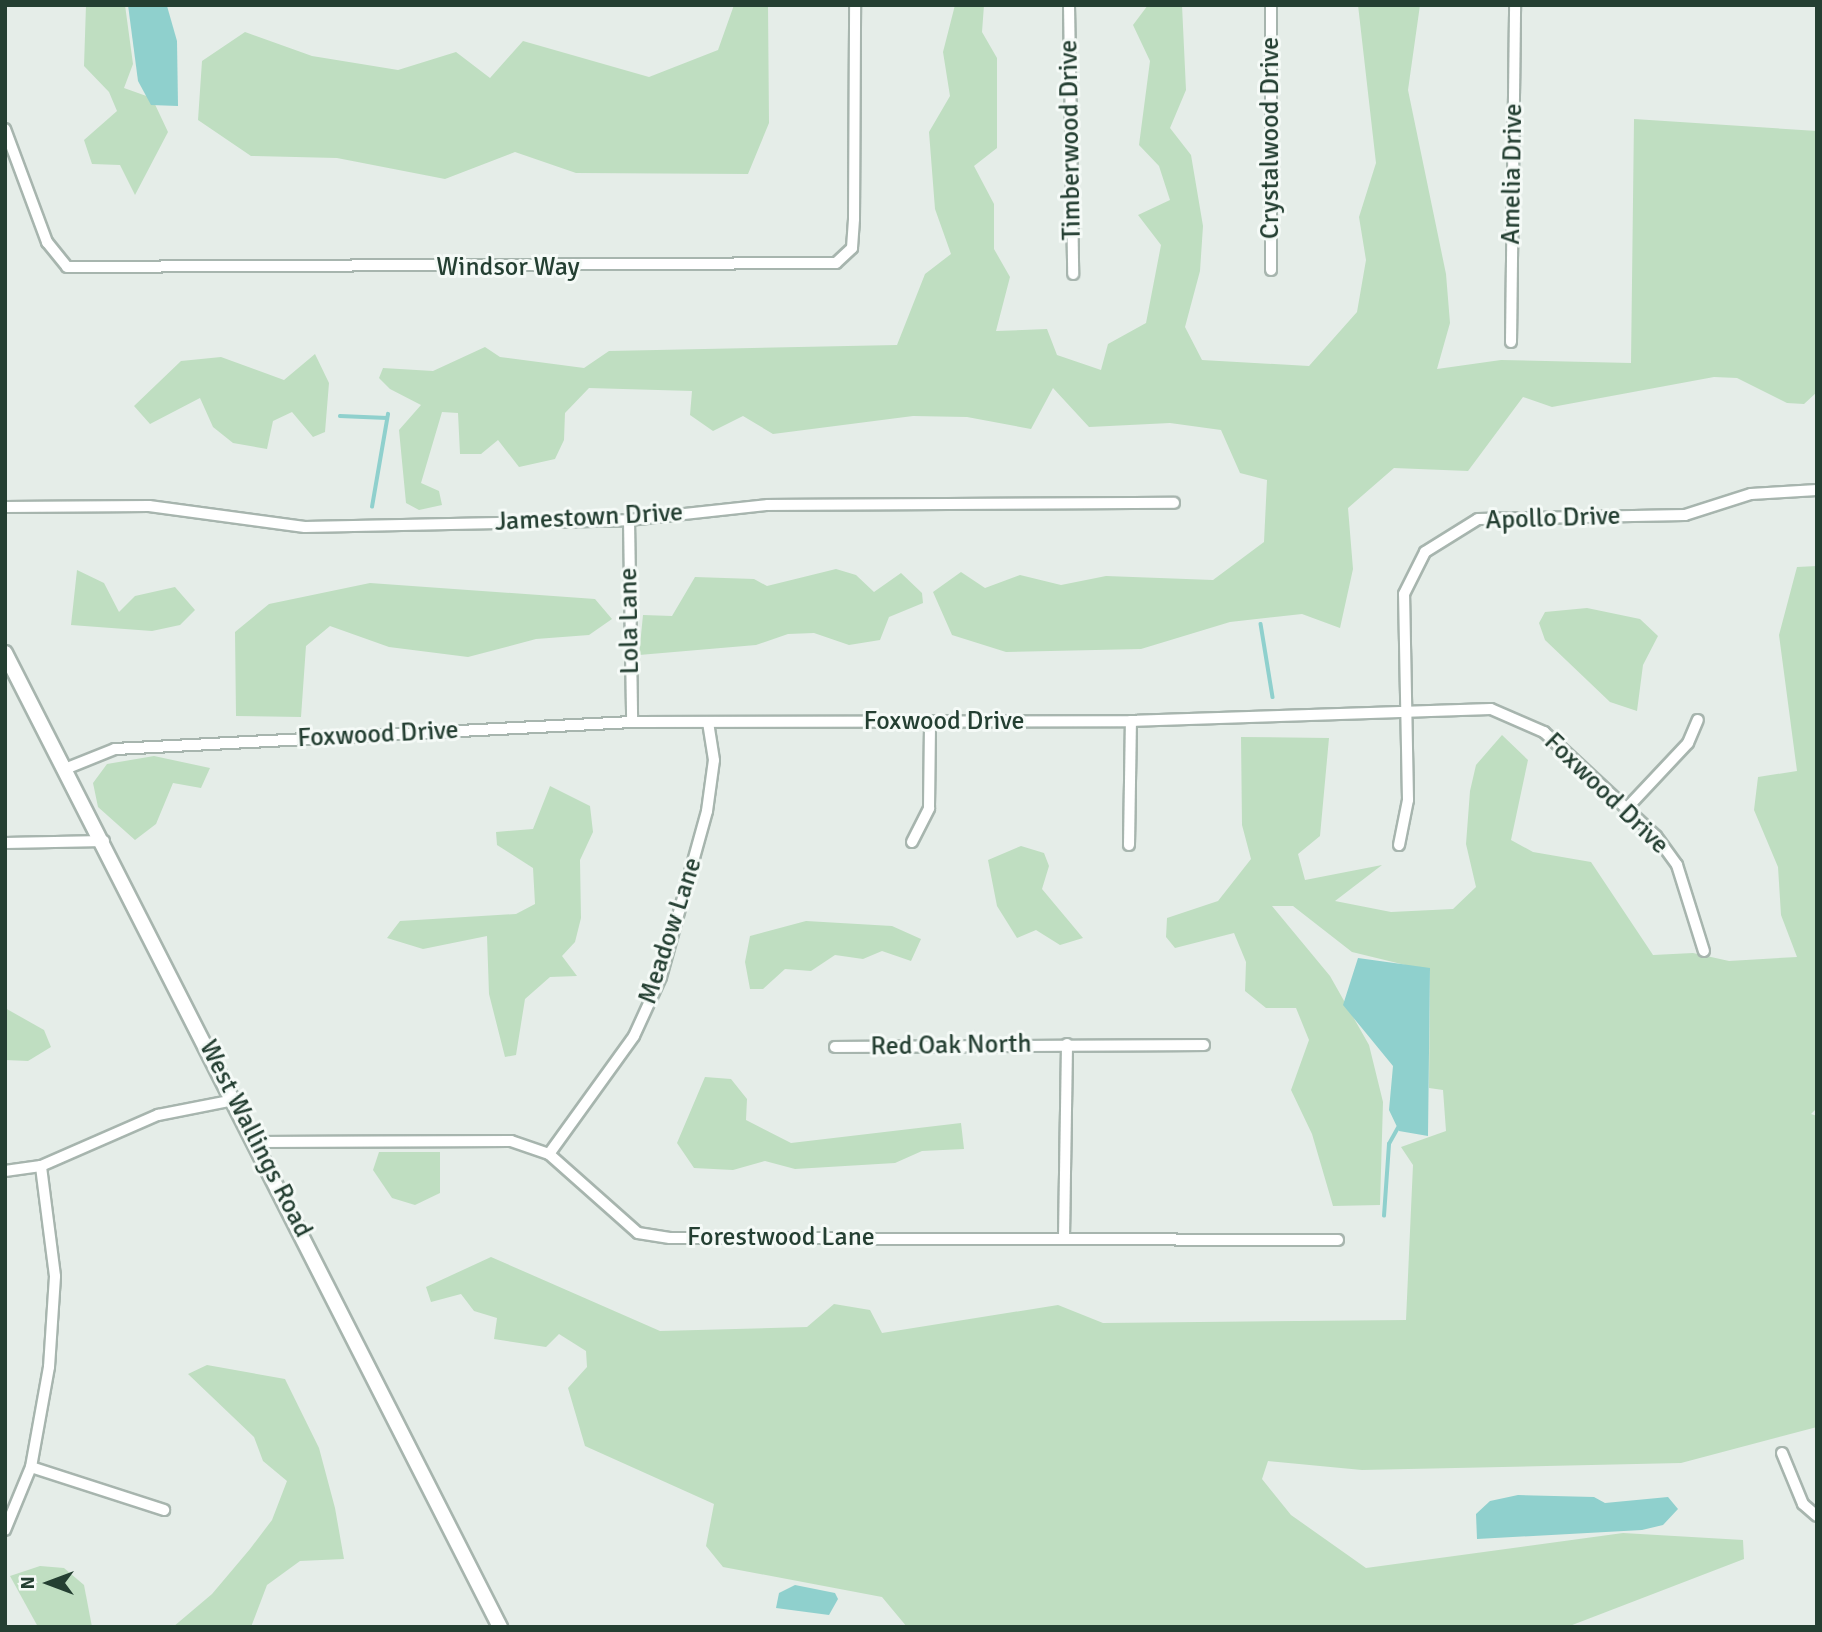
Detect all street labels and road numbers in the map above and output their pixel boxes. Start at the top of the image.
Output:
street label: Crystalwood Drive [1255,37,1287,239]
street label: Timberwood Drive [1054,39,1088,241]
street label: Amelia Drive [1496,103,1530,245]
street label: Windsor Way [436,252,580,284]
street label: Jamestown Drive [494,497,684,539]
street label: Apollo Drive [1485,501,1621,537]
street label: Lola Lane [613,567,647,675]
street label: Foxwood Drive [863,706,1025,738]
street label: Foxwood Drive [297,715,459,755]
street label: Foxwood Drive [1537,727,1675,861]
street label: Meadow Lane [633,854,709,1008]
street label: Red Oak North [870,1029,1032,1063]
street label: West Wallings Road [192,1035,318,1243]
street label: Forestwood Lane [687,1222,875,1254]

